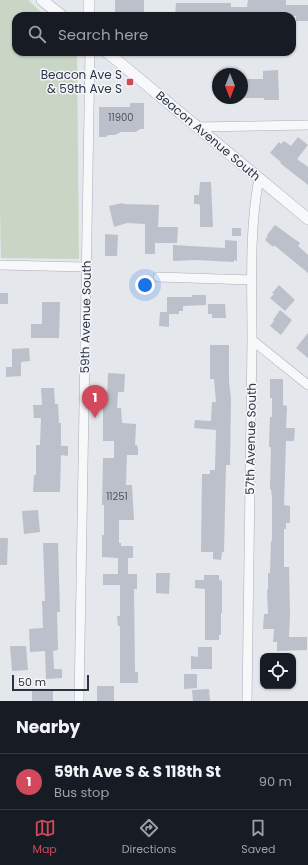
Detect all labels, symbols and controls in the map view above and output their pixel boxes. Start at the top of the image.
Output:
search box [12,12,296,56]
icon: search [26,23,48,45]
text: Search here [58,24,148,45]
place label: Beacon Ave S & 59th Ave S [41,66,122,97]
north arrow [212,68,248,104]
marker: Beacon Ave S & 59th Ave S [125,77,135,87]
street label: Beacon Avenue South [152,87,264,184]
house number: 11900 [108,110,134,125]
street label: 59th Avenue South [76,260,95,374]
your location [135,275,155,295]
street label: 57th Avenue South [241,383,260,495]
pin: 1 [82,385,108,418]
house number: 11251 [106,489,128,504]
map controls [260,653,296,689]
button: locate [260,653,296,689]
scale bar [12,673,89,692]
text: 50 m [18,674,46,690]
text: Nearby [16,715,80,739]
text: 59th Ave S & S 118th St [54,761,221,782]
text: 1 [27,772,31,791]
text: 90 m [259,772,292,791]
text: Bus stop [54,783,109,802]
tab: Map [32,817,57,858]
tab: Directions [122,817,176,858]
tab: Saved [241,817,276,858]

